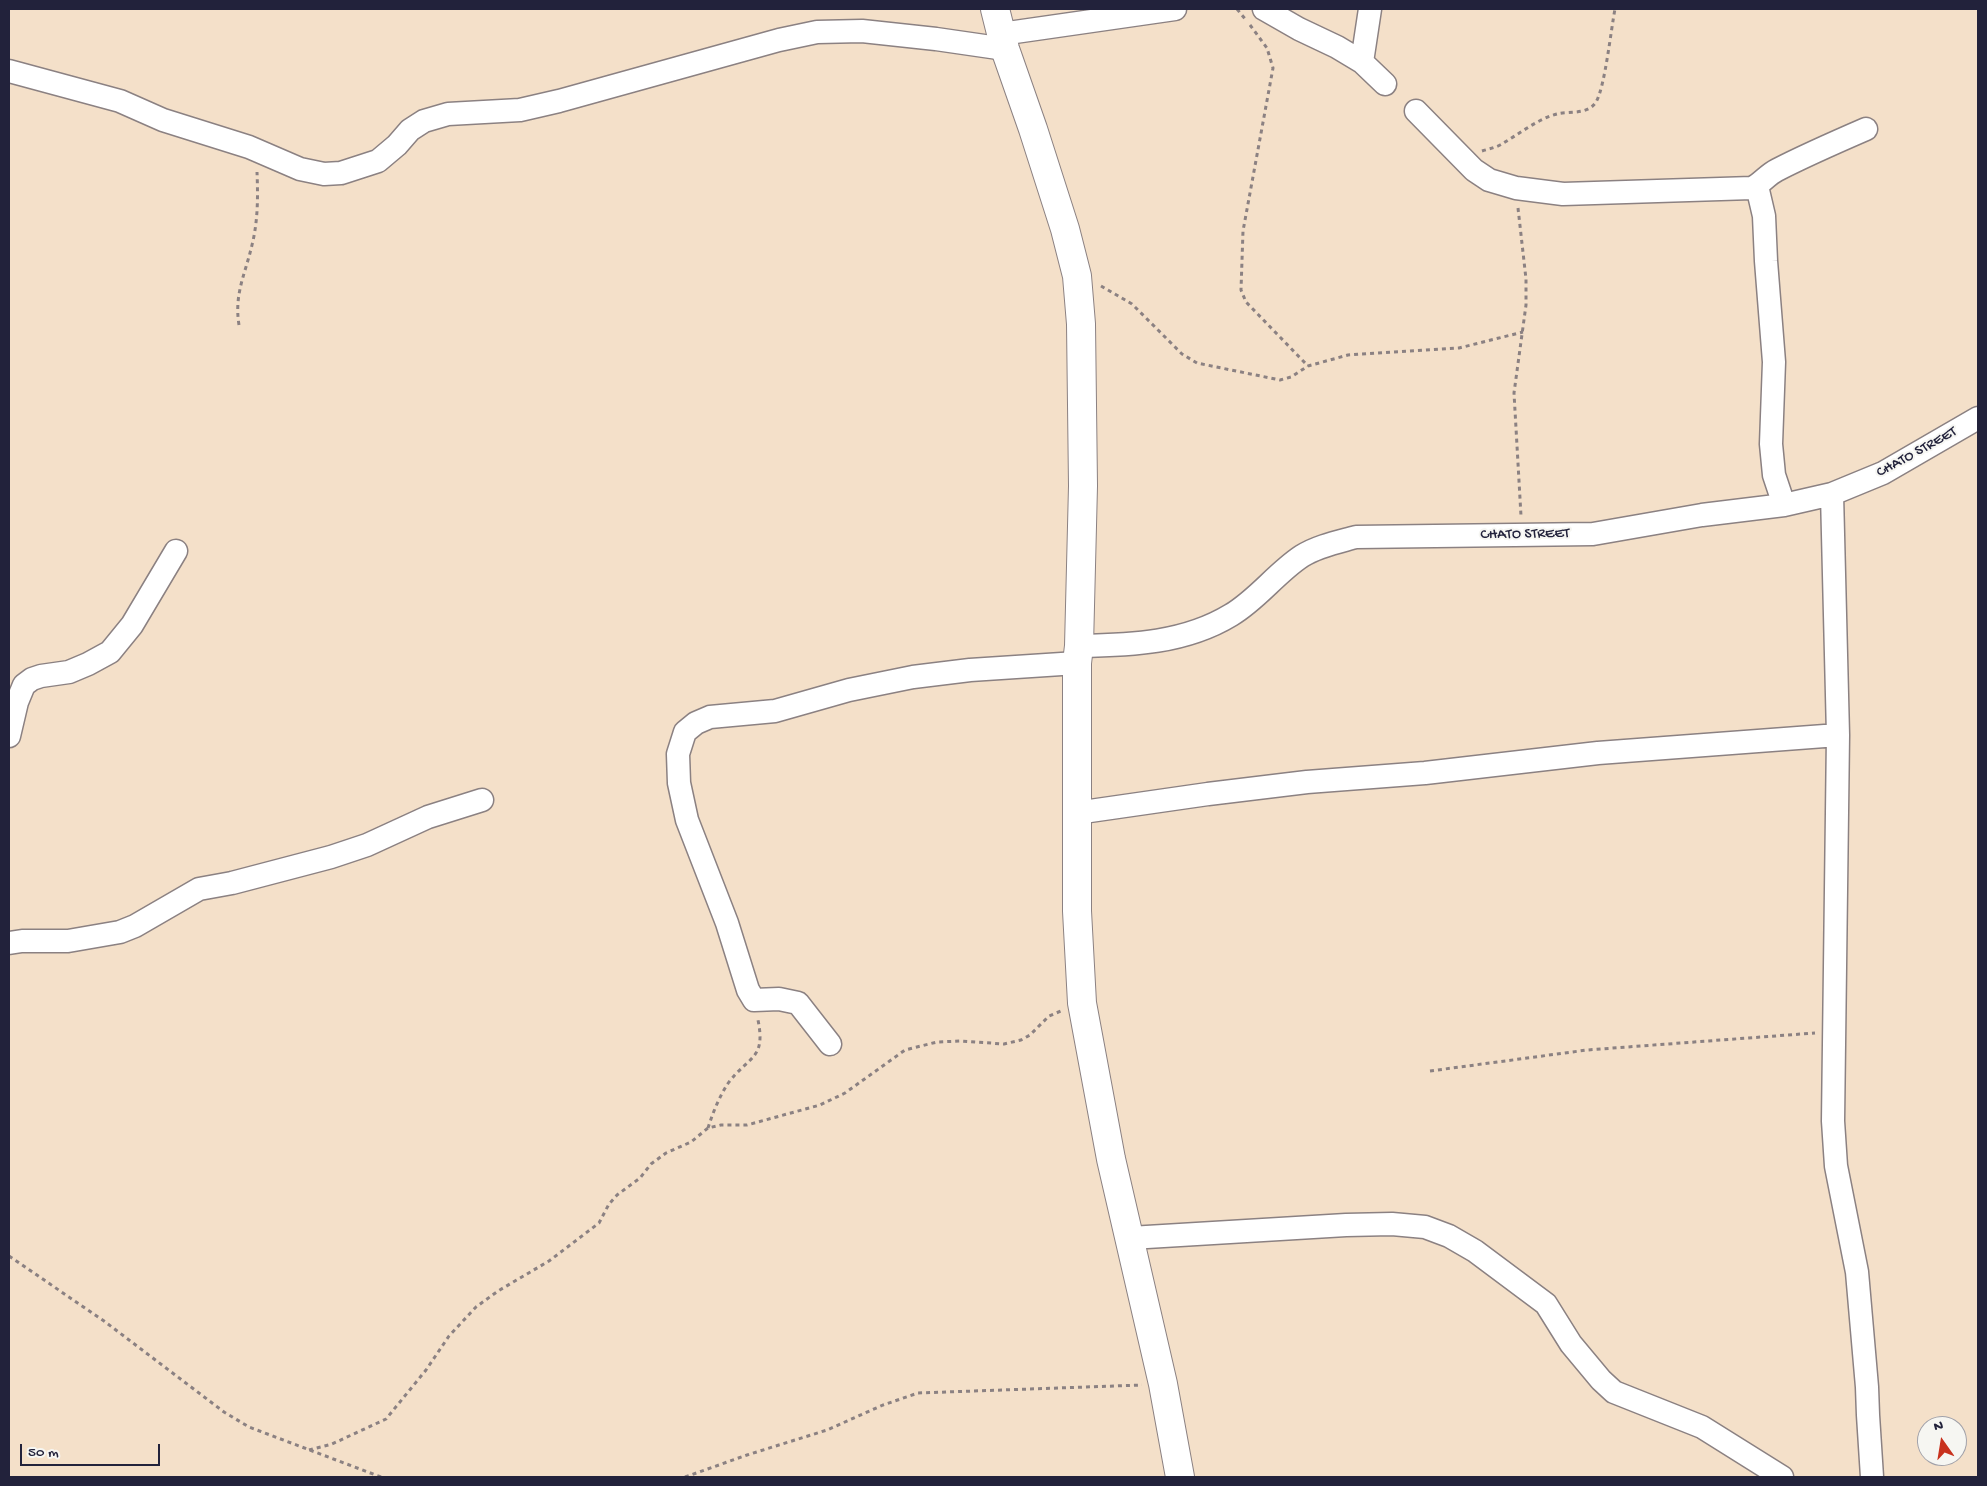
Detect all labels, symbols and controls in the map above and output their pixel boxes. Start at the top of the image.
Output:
street label: CHATO STREET [1874,424,1960,482]
street label: CHATO STREET [1480,525,1570,545]
north arrow [1917,1416,1967,1466]
text: N [1932,1418,1945,1436]
scale bar [22,1434,162,1466]
text: 50 m [28,1444,59,1462]

